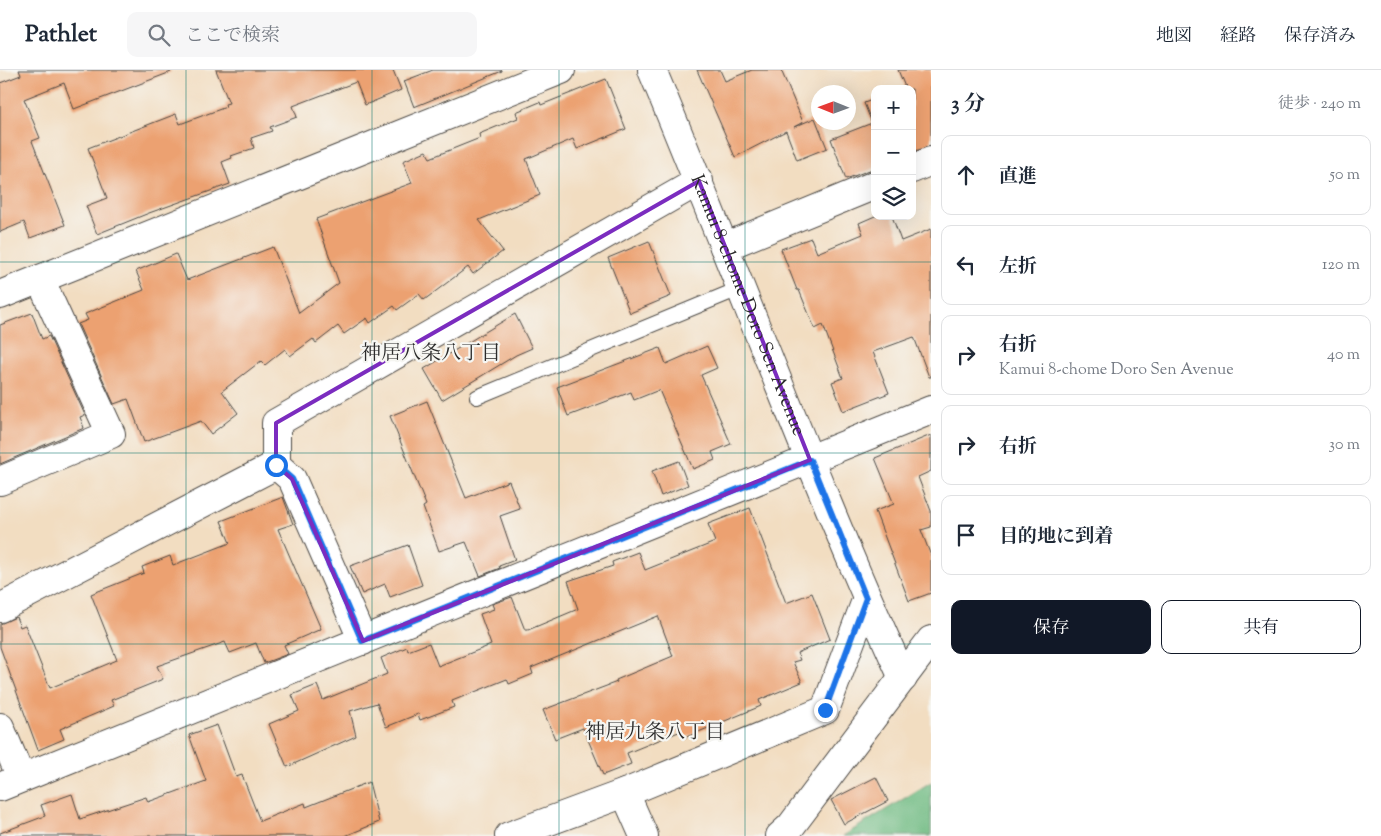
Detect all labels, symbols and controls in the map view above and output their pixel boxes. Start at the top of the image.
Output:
search box [127,12,477,57]
text: Pathlet [25,18,97,52]
icon: search [145,21,173,49]
text: ここで検索 [185,23,280,50]
text: 地図 [1156,24,1192,50]
text: 経路 [1220,24,1256,50]
text: 保存済み [1284,24,1356,50]
north arrow [811,85,856,130]
map controls [871,85,916,220]
button: + [871,85,916,130]
text: 3 分 [951,90,985,120]
text: 徒歩 · 240 m [1278,93,1361,116]
button: − [871,130,916,175]
icon: ahead [952,161,980,189]
text: 直進 [999,164,1037,191]
text: 50 m [1329,164,1360,187]
street label: Kamui 8-chome Doro Sen Avenue [683,171,812,440]
button: layers [871,175,916,220]
icon: left [952,251,980,279]
text: 左折 [999,254,1037,281]
text: 120 m [1322,254,1360,277]
text: 右折 [999,332,1037,359]
district label: 神居八条八丁目 [361,340,501,369]
icon: right [952,341,980,369]
text: 40 m [1327,344,1360,367]
text: Kamui 8-chome Doro Sen Avenue [999,359,1234,382]
icon: right [952,431,980,459]
text: 右折 [999,434,1037,461]
text: 30 m [1329,434,1360,457]
route start [265,454,288,477]
icon: arrive [952,521,980,549]
text: 目的地に到着 [999,524,1113,551]
button: 保存 [951,600,1151,654]
button: 共有 [1161,600,1361,654]
route end [814,699,837,722]
district label: 神居九条八丁目 [585,719,725,748]

